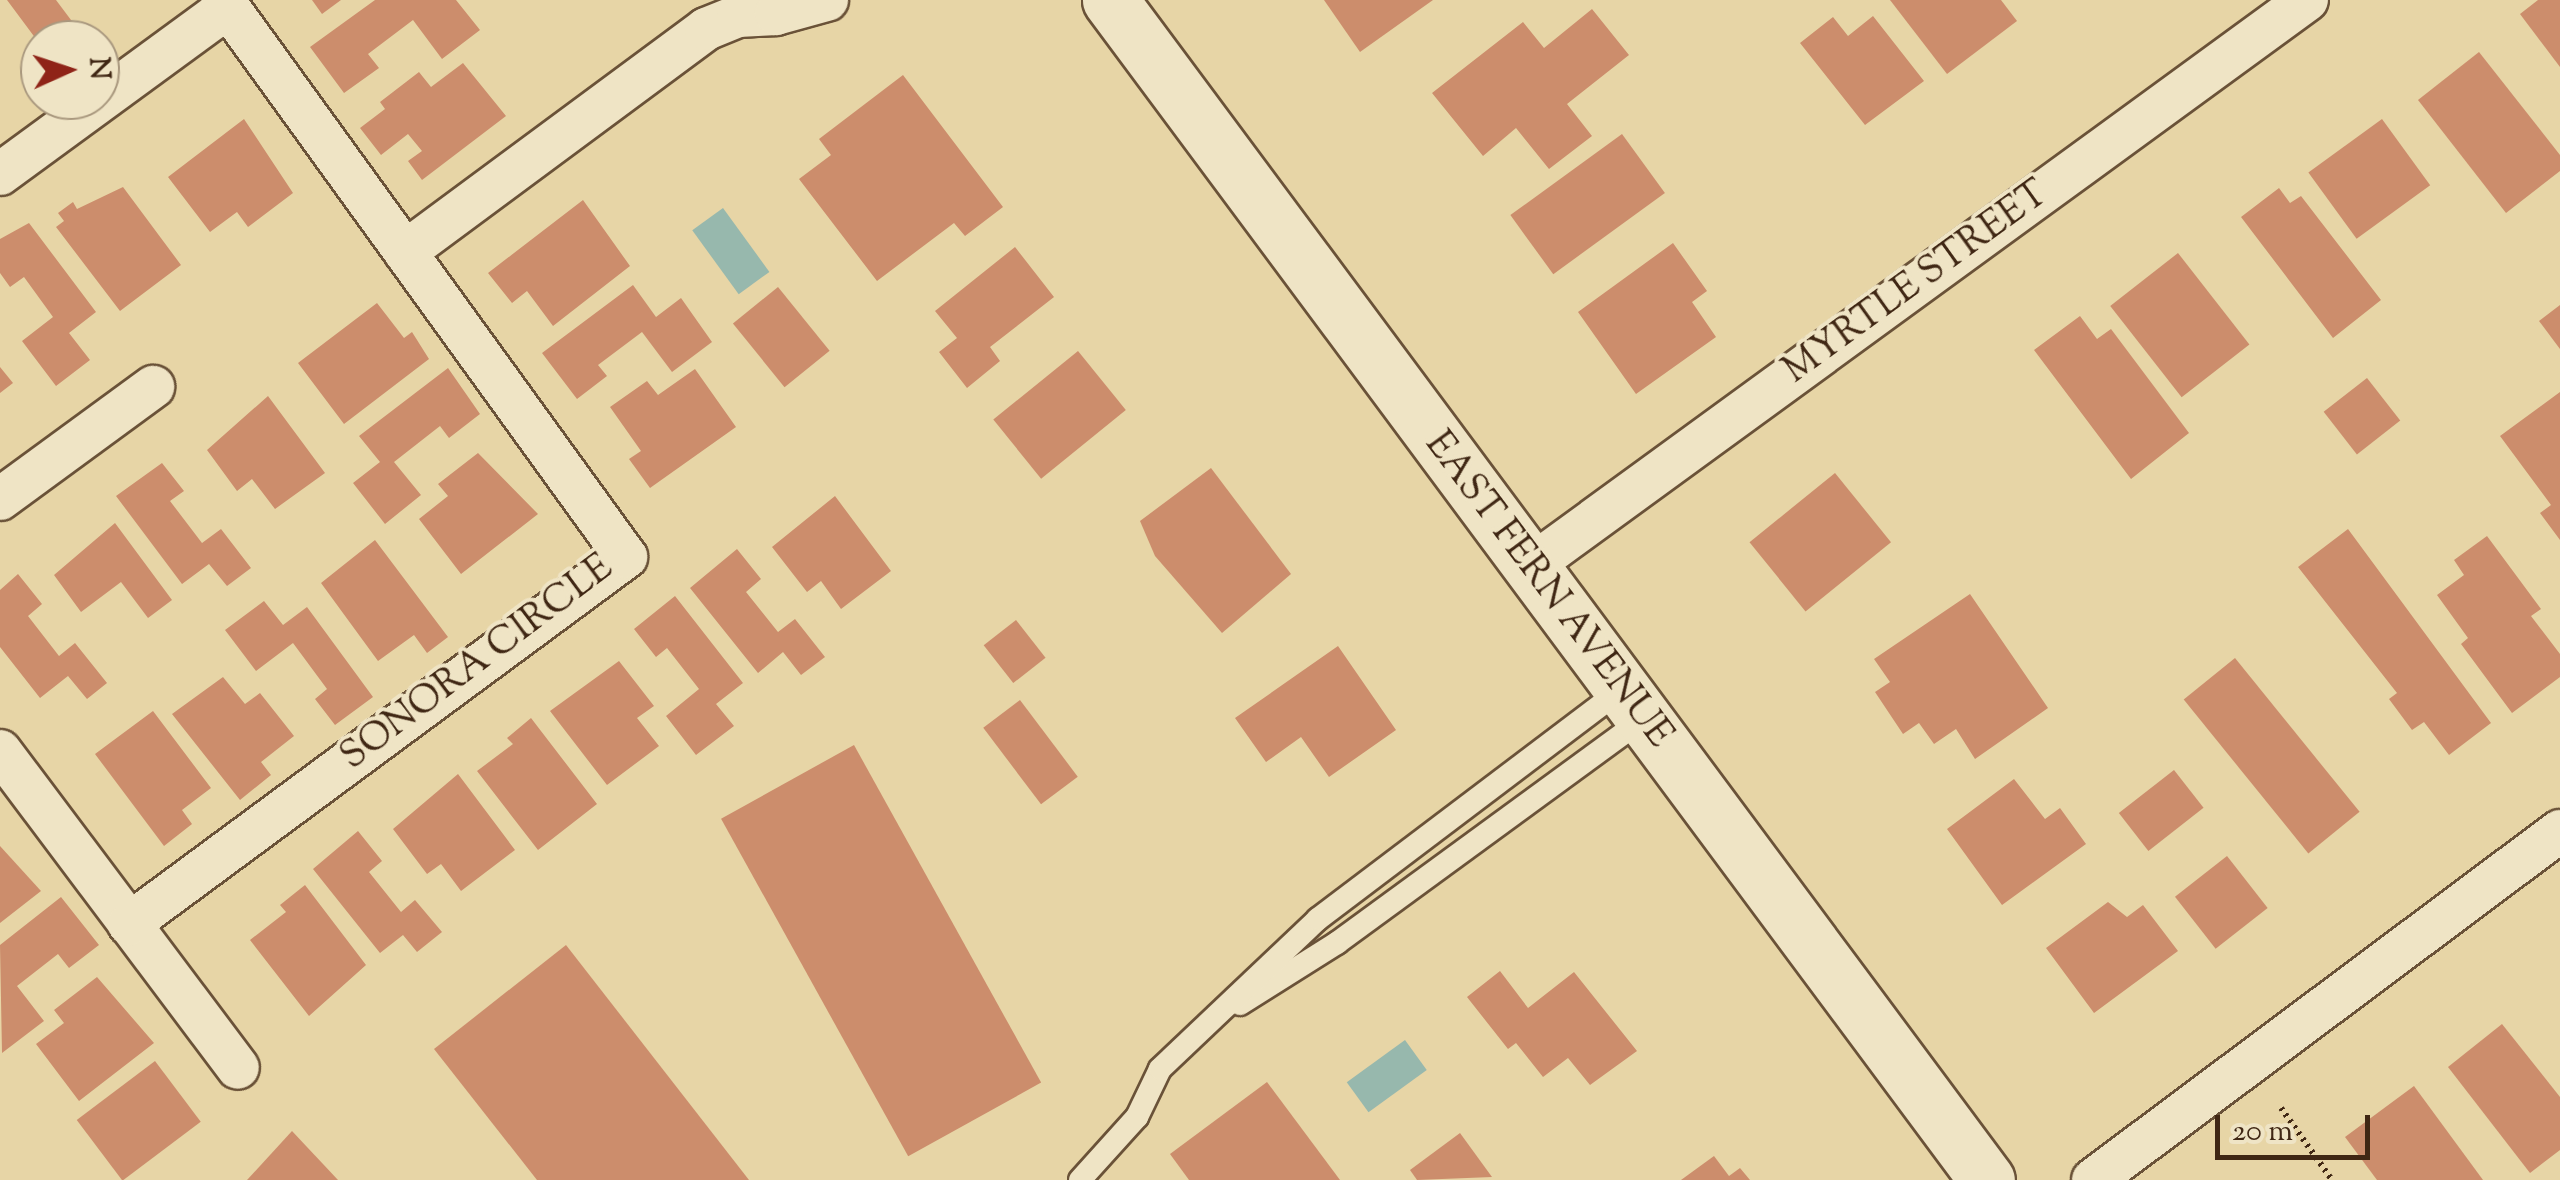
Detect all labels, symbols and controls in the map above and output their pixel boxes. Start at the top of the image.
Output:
north arrow [20,20,120,120]
text: N [77,56,119,81]
street label: MYRTLE STREET [1776,173,2058,395]
street label: EAST FERN AVENUE [1413,424,1681,758]
street label: SONORA CIRCLE [333,547,623,781]
scale bar [2220,1095,2375,1157]
text: 20 m [2232,1111,2293,1154]

